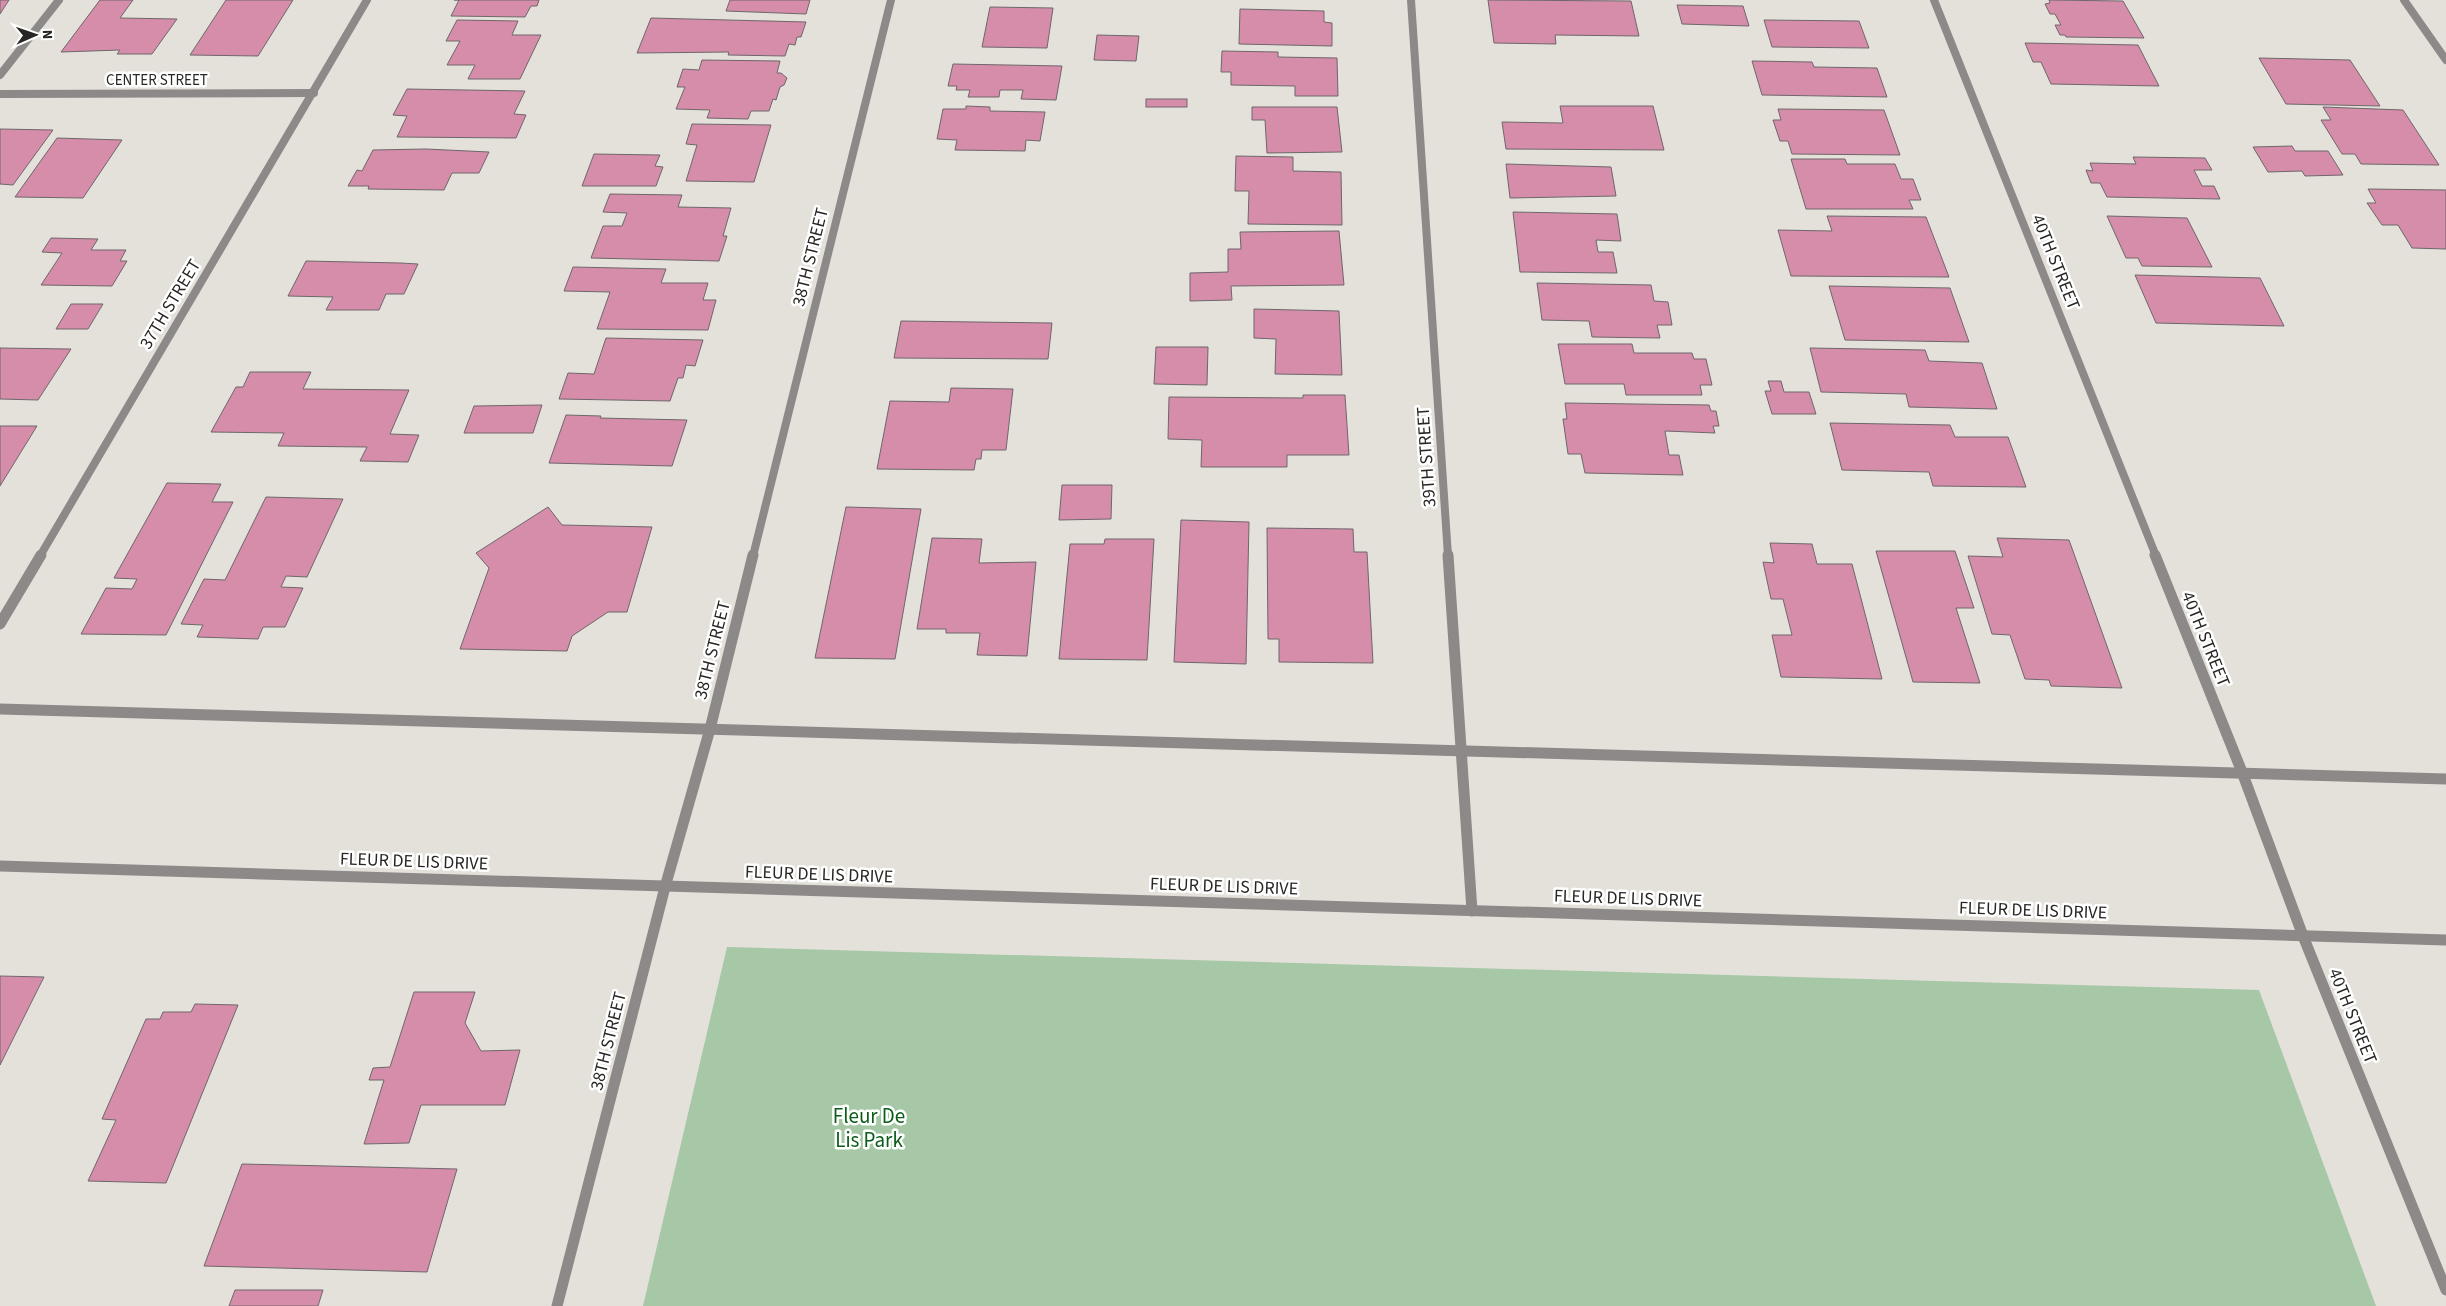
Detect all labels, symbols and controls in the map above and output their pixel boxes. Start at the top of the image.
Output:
north arrow [10,10,60,60]
text: N [37,30,57,40]
street label: CENTER STREET [106,70,208,91]
street label: 38TH STREET [786,205,835,309]
street label: 40TH STREET [2025,211,2086,314]
street label: 37TH STREET [134,254,207,354]
street label: 39TH STREET [1410,406,1442,508]
street label: 40TH STREET [2175,588,2236,691]
street label: 38TH STREET [688,598,737,702]
street label: FLEUR DE LIS DRIVE [339,846,488,877]
street label: FLEUR DE LIS DRIVE [744,859,893,890]
street label: FLEUR DE LIS DRIVE [1149,871,1298,902]
street label: FLEUR DE LIS DRIVE [1553,883,1702,914]
street label: FLEUR DE LIS DRIVE [1958,895,2107,926]
street label: 40TH STREET [2322,965,2383,1068]
street label: 38TH STREET [584,989,633,1093]
park label: Fleur De Lis Park [833,1101,905,1155]

